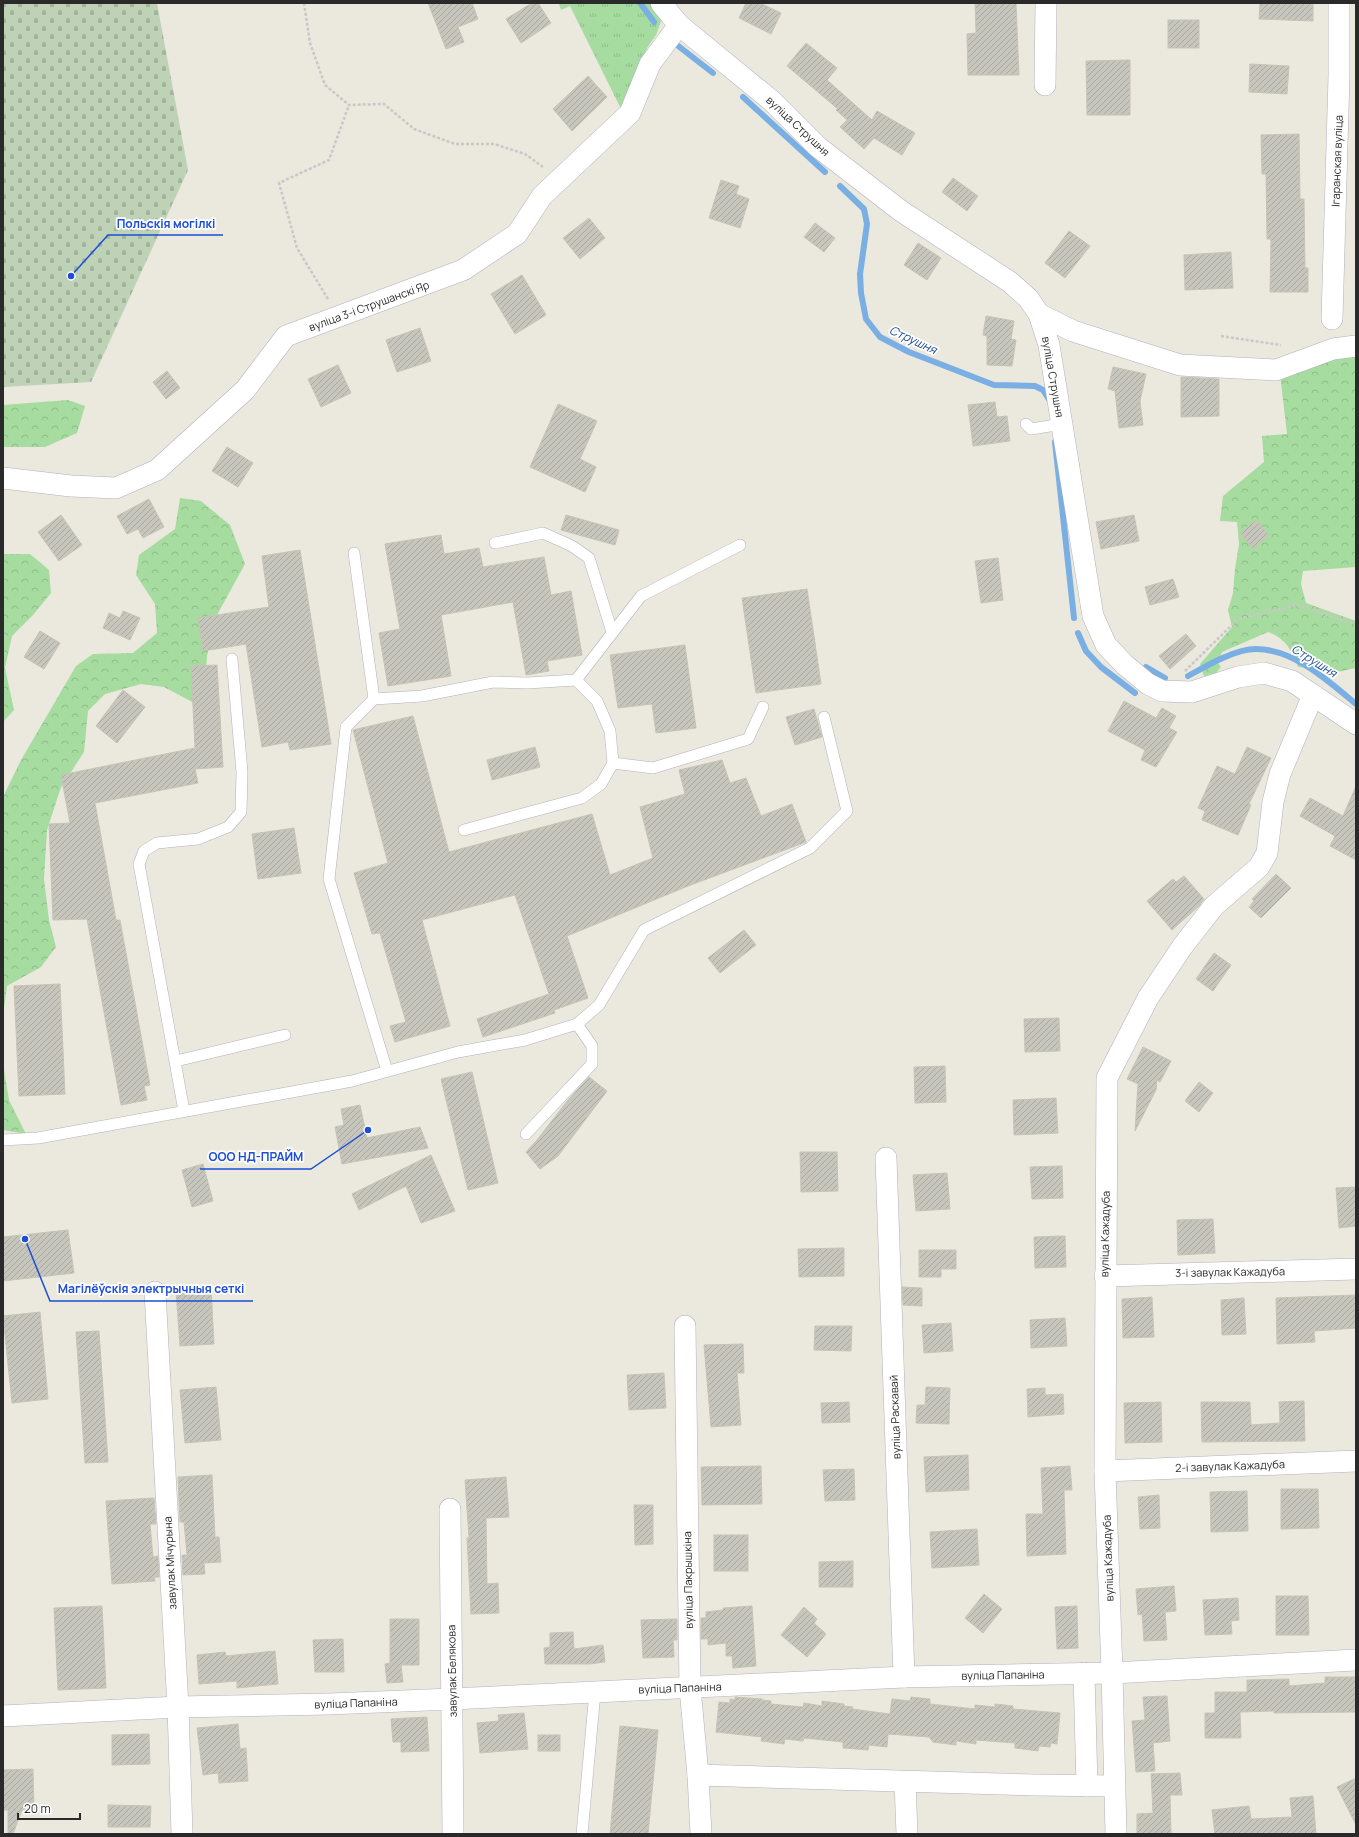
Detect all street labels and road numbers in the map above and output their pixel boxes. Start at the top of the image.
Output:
street label: вуліца Струшня [763,92,833,159]
street label: Ігаранская вуліца [1327,115,1346,207]
street label: вуліца 3-і Струшанскі Яр [306,277,432,334]
street label: вуліца Струшня [1039,335,1068,419]
street label: вуліца Кажадуба [1096,1191,1113,1277]
street label: 3-і завулак Кажадуба [1175,1263,1285,1280]
street label: вуліца Раскавай [886,1375,903,1459]
street label: 2-і завулак Кажадуба [1175,1456,1285,1475]
street label: вуліца Кажадуба [1098,1514,1117,1602]
street label: завулак Мічурына [160,1516,179,1610]
street label: вуліца Пакрышкіна [679,1531,696,1629]
street label: завулак Белякова [443,1625,460,1717]
street label: вуліца Папаніна [961,1666,1045,1683]
street label: вуліца Папаніна [638,1679,722,1696]
street label: вуліца Папаніна [314,1694,398,1711]

